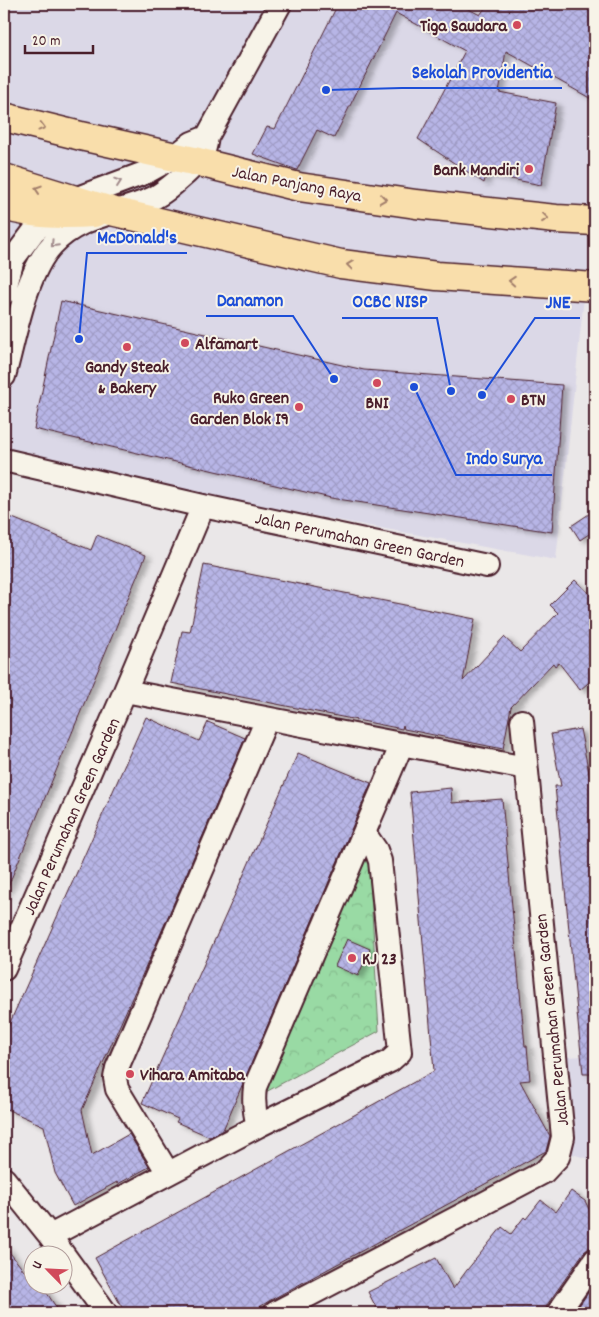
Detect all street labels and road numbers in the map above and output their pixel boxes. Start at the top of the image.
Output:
street label: Jalan Panjang Raya [230,161,364,210]
street label: Jalan Perumahan Green Garden [252,507,467,576]
street label: Jalan Perumahan Green Garden [18,714,128,920]
street label: Jalan Perumahan Green Garden [530,912,577,1127]

